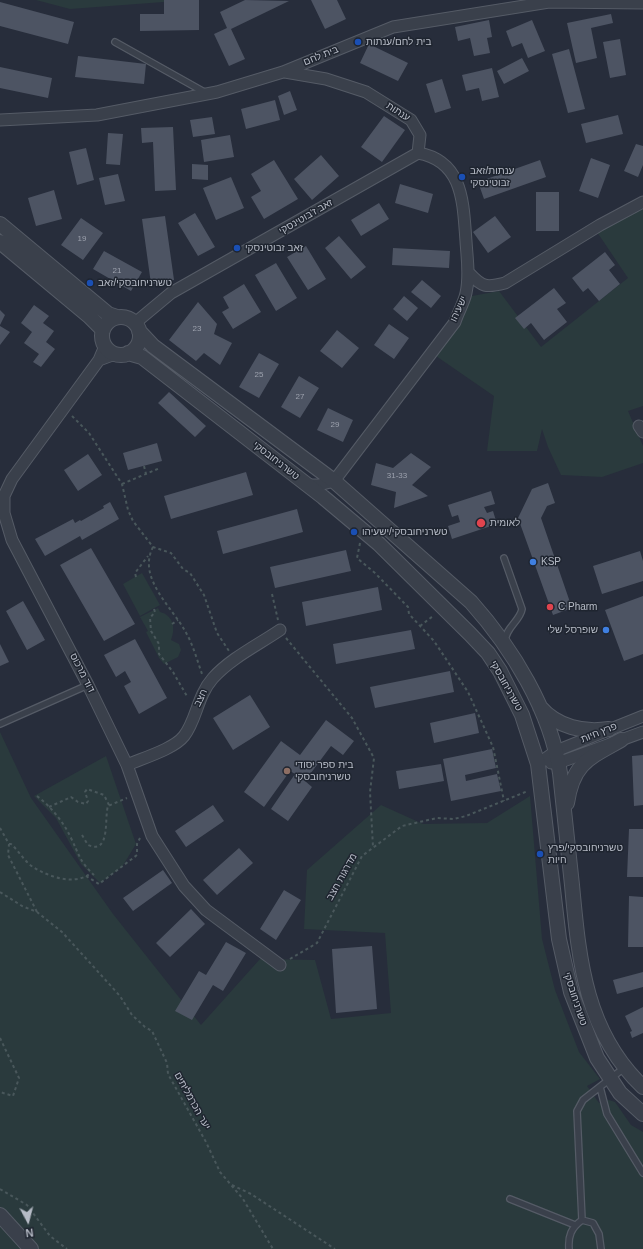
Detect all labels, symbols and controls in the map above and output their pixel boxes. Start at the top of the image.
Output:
place label: בית לחם/ענתות [366,36,431,48]
marker: בית לחם/ענתות [353,37,363,47]
street label: בית לחם [302,44,340,68]
street label: ענתות [384,100,412,124]
place label: ענתות/זאב זבוטינסקי [470,165,514,188]
marker: ענתות/זאב זבוטינסקי [457,172,467,182]
street label: זאב ז'בוטינסקי [277,197,335,237]
house number: 19 [78,234,86,244]
place label: זאב זבוטינסקי [245,242,303,254]
marker: זאב זבוטינסקי [232,243,242,253]
house number: 21 [113,266,121,276]
place label: טשרניחובסקי/זאב [98,277,172,289]
marker: טשרניחובסקי/זאב [85,278,95,288]
street label: ישעיהו [448,294,470,324]
house number: 23 [193,324,201,334]
house number: 25 [255,370,263,380]
house number: 27 [296,392,304,402]
house number: 29 [331,420,339,430]
street label: טשרניחובסקי [250,439,302,483]
house number: 31-33 [387,471,407,481]
marker: לאומית [475,517,487,529]
place label: לאומית [490,517,520,529]
place label: טשרניחובסקי/ישעיהו [362,526,448,538]
marker: טשרניחובסקי/ישעיהו [349,527,359,537]
place label: KSP [541,556,561,568]
marker: KSP [528,557,538,567]
place label: C Pharm [558,601,597,613]
marker: C Pharm [545,602,555,612]
place label: שופרסל שלי [547,624,598,636]
marker: שופרסל שלי [601,625,611,635]
street label: דוד מרכוס [67,651,97,695]
street label: טשרניחובסקי [487,659,525,713]
street label: חצב [192,687,210,709]
street label: פרץ חיות [579,720,619,746]
place label: בית ספר יסודי טשרניחובסקי [295,759,353,782]
marker: בית ספר יסודי טשרניחובסקי [282,766,292,776]
place label: טשרניחובסקי/פרץ חיות [548,842,623,866]
marker: טשרניחובסקי/פרץ חיות [535,849,545,859]
street label: מדרגות חצב [324,851,360,903]
street label: טשרניחובסקי [561,971,589,1027]
street label: יער הכרמליתים [171,1070,213,1132]
north arrow [8,1201,48,1241]
text: N [25,1226,34,1239]

